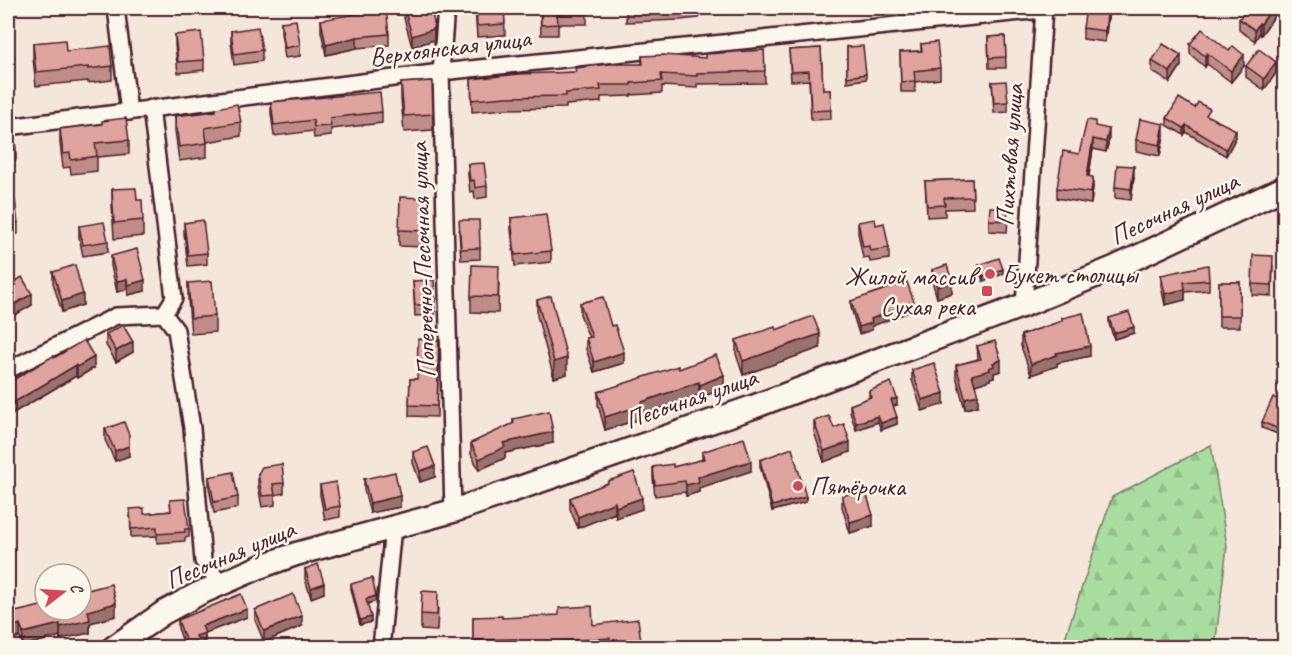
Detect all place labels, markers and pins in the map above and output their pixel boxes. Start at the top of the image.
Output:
place label: Букет столицы [1002,258,1140,291]
place label: Жилой массив Сухая река [845,260,981,323]
marker: Букет столицы [983,267,997,281]
marker: Жилой массив Сухая река [980,284,994,298]
place label: Пятёрочка [810,470,907,503]
marker: Пятёрочка [791,479,805,493]

